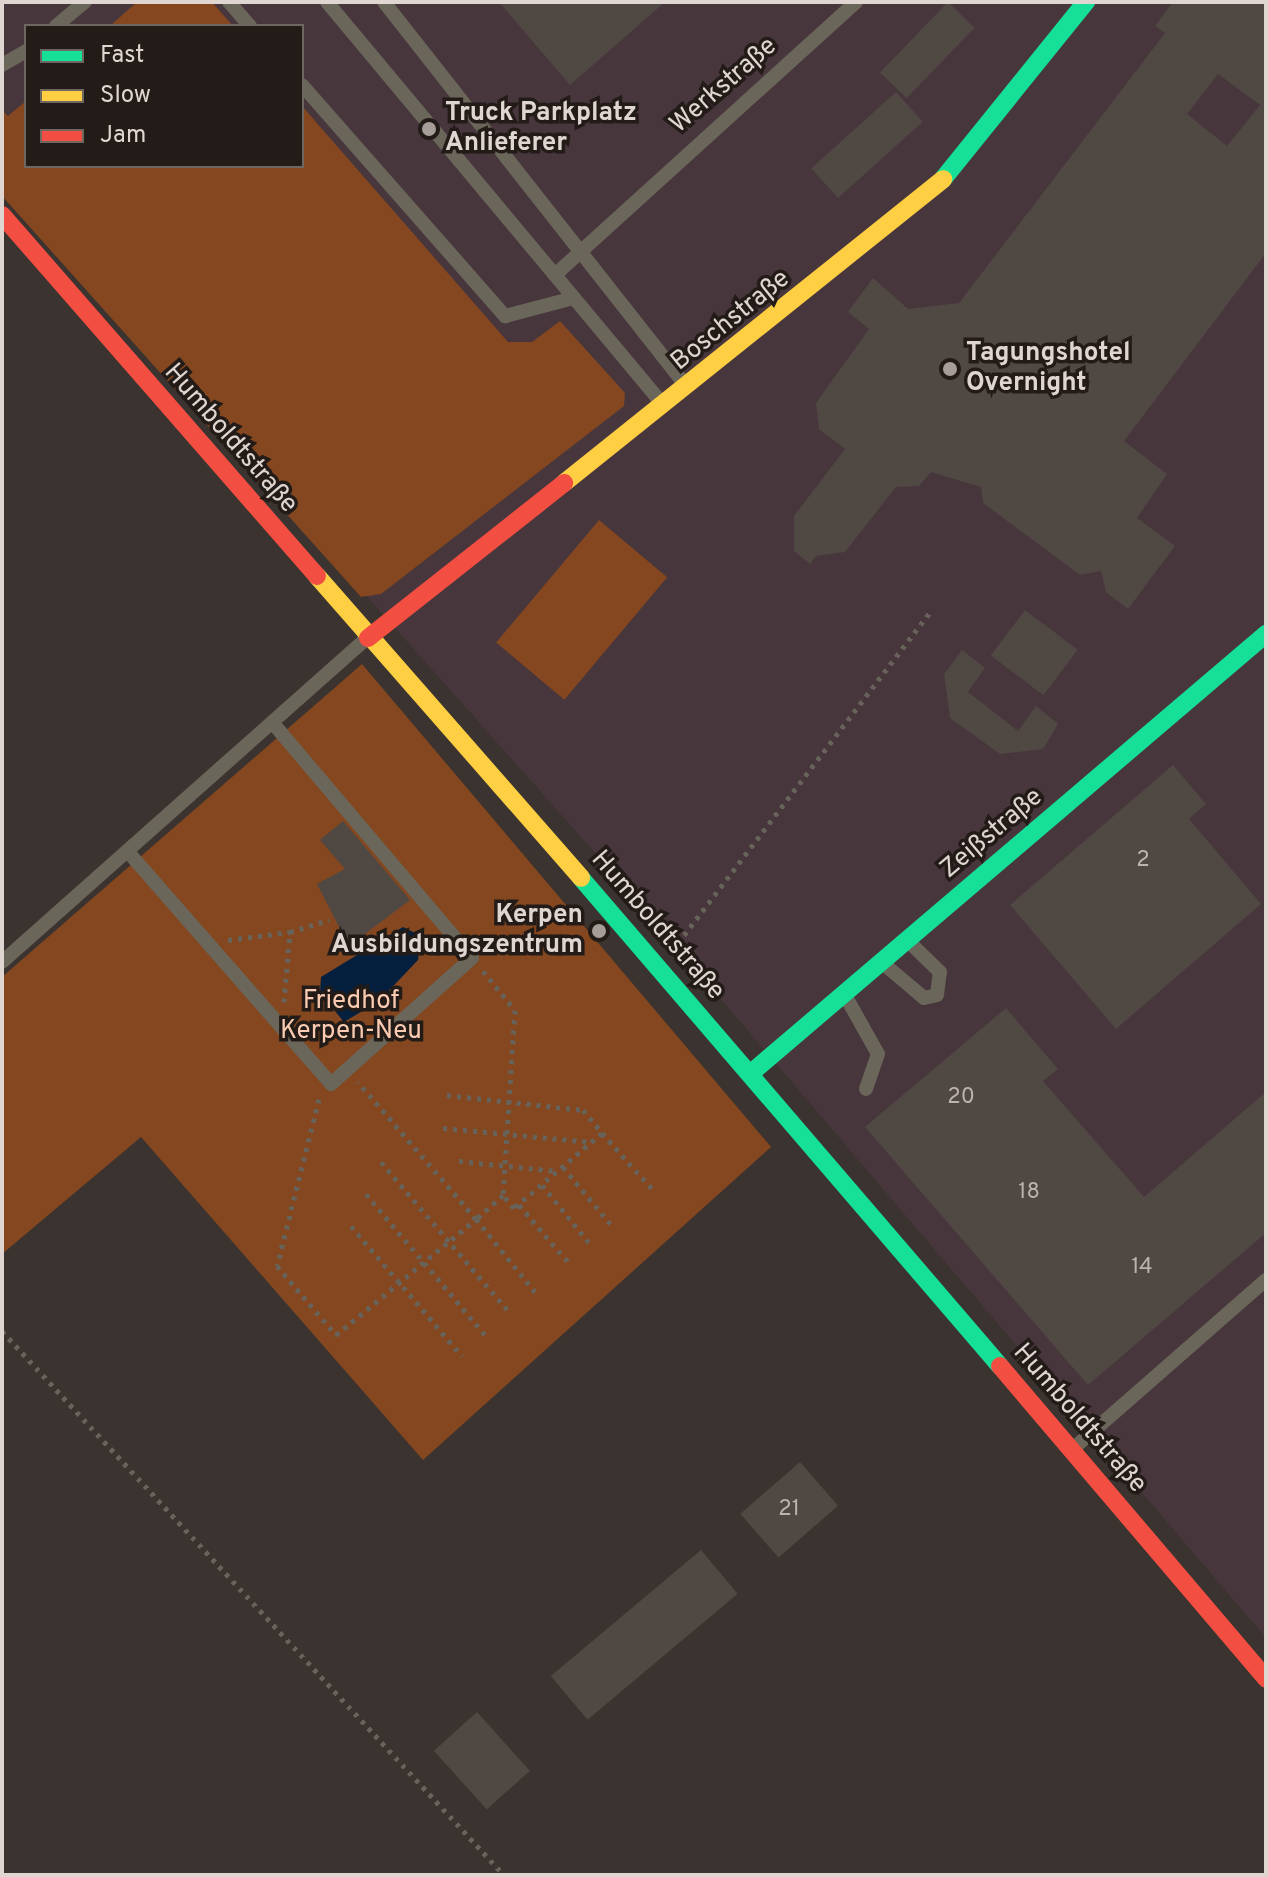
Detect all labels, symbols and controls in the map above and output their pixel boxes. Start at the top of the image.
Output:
legend [24,24,304,168]
street label: Werkstraße [664,31,784,141]
text: Fast [100,41,144,71]
text: Slow [100,81,151,111]
place label: Truck Parkplatz Anlieferer [445,98,637,160]
marker: Truck Parkplatz Anlieferer [420,120,438,138]
text: Jam [100,121,146,151]
street label: Boschstraße [665,264,797,378]
place label: Tagungshotel Overnight [966,338,1130,400]
street label: Humboldtstraße [157,358,303,520]
marker: Tagungshotel Overnight [941,360,959,378]
street label: Zeißstraße [935,782,1049,886]
street label: Humboldtstraße [584,845,730,1007]
house number: 2 [1136,848,1150,874]
place label: Kerpen Ausbildungszentrum [331,900,583,962]
marker: Kerpen Ausbildungszentrum [590,922,608,940]
park label: Friedhof Kerpen-Neu [280,986,422,1048]
house number: 20 [947,1085,975,1111]
house number: 18 [1018,1180,1040,1206]
house number: 14 [1131,1255,1153,1281]
street label: Humboldtstraße [1006,1338,1152,1500]
house number: 21 [778,1497,800,1523]

